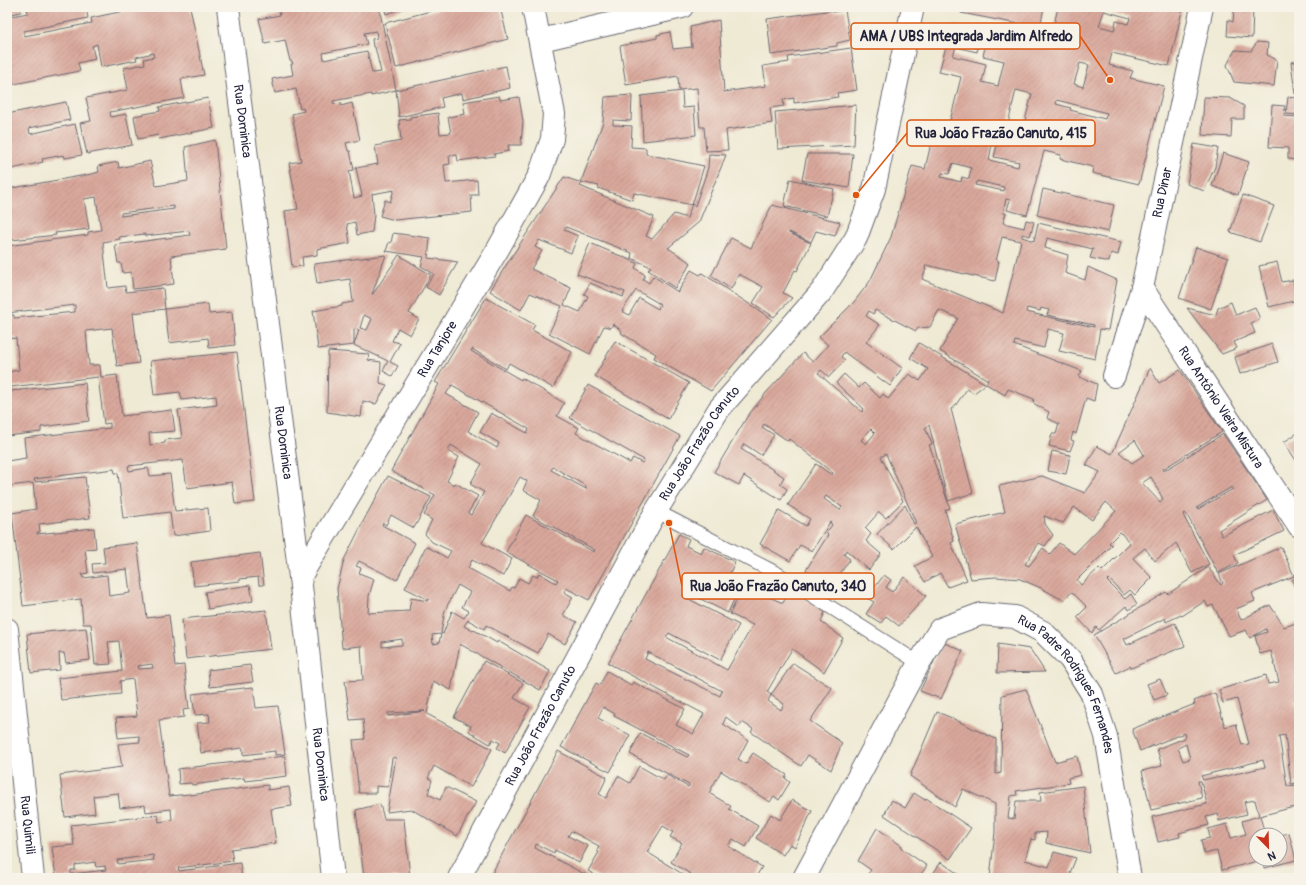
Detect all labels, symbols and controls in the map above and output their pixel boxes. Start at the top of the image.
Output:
callout: AMA / UBS Integrada Jardim Alfredo [851,23,1080,49]
text: AMA / UBS Integrada Jardim Alfredo [859,28,1073,45]
street label: Rua Dominica [230,83,255,159]
callout: Rua João Frazão Canuto, 415 [907,120,1095,146]
text: Rua João Frazão Canuto, 415 [915,125,1088,142]
street label: Rua Dinar [1149,165,1176,219]
street label: Rua Tanjore [414,318,461,380]
street label: Rua Antônio Vieira Mistura [1175,343,1267,471]
street label: Rua João Frazão Canuto [656,383,743,504]
street label: Rua Dominica [270,405,296,480]
callout: Rua João Frazão Canuto, 340 [682,573,874,599]
text: Rua João Frazão Canuto, 340 [690,578,867,595]
street label: Rua Padre Rodrigues Fernandes [1015,612,1117,755]
street label: Rua João Frazão Canuto [502,663,580,789]
street label: Rua Dominica [309,727,333,802]
street label: Rua Quimili [16,795,38,855]
north arrow [1248,827,1288,867]
text: N [1265,848,1278,863]

